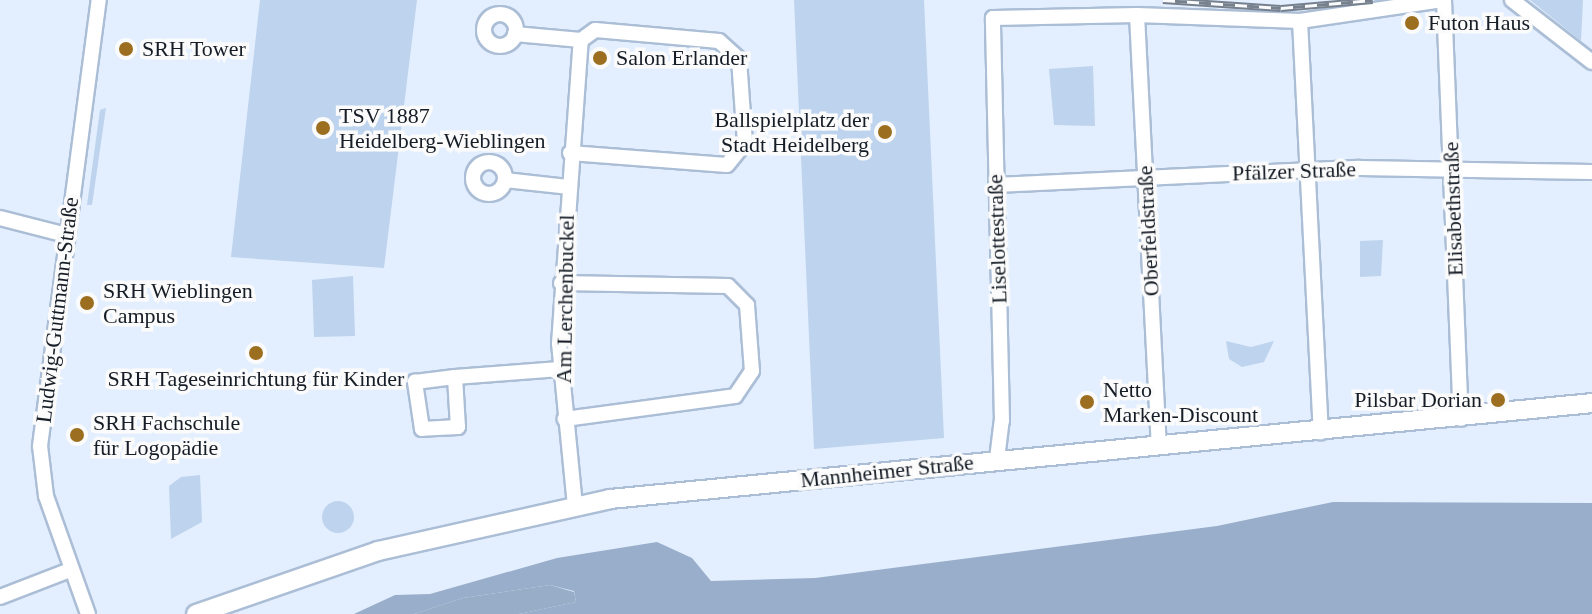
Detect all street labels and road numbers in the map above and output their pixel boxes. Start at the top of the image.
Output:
street label: Elisabethstraße [1437,129,1469,289]
street label: Oberfeldstraße [1131,153,1165,309]
street label: Pfälzer Straße [1222,155,1366,187]
street label: Liselottestraße [981,163,1013,315]
street label: Ludwig-Guttmann-Straße [28,179,86,441]
street label: Am Lerchenbuckel [550,204,580,394]
street label: Mannheimer Straße [785,447,989,495]

